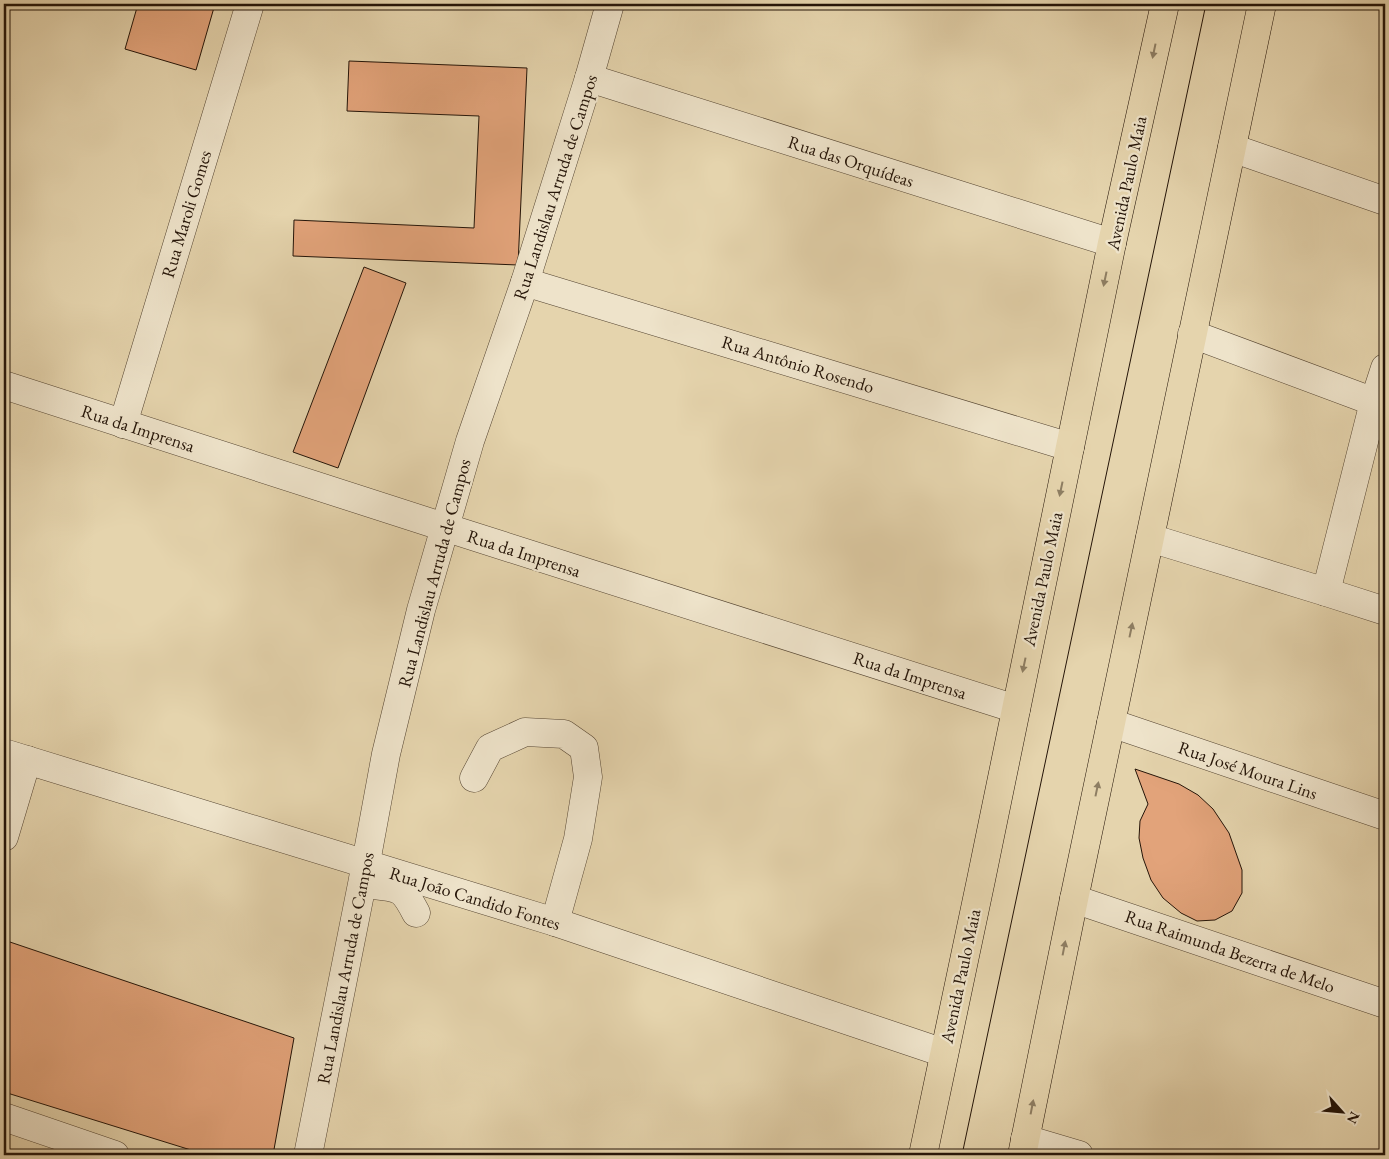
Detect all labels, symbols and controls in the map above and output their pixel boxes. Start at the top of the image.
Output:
one-way arrow [1150,44,1158,59]
street label: Rua Landislau Arruda de Campos [508,71,602,303]
street label: Avenida Paulo Maia [1100,113,1152,253]
street label: Rua das Orquídeas [785,130,917,192]
street label: Rua Maroli Gomes [156,147,216,280]
one-way arrow [1101,271,1109,286]
street label: Rua Antônio Rosendo [719,330,877,398]
street label: Rua da Imprensa [78,399,198,457]
street label: Rua Landislau Arruda de Campos [392,456,476,690]
one-way arrow [1057,481,1065,497]
street label: Avenida Paulo Maia [1016,509,1068,649]
street label: Rua da Imprensa [464,524,584,582]
one-way arrow [1127,622,1135,638]
street label: Rua da Imprensa [850,646,970,704]
one-way arrow [1020,658,1028,674]
street label: Rua José Moura Lins [1175,735,1321,805]
one-way arrow [1093,782,1101,797]
street label: Rua Landislau Arruda de Campos [311,850,379,1086]
street label: Rua João Candido Fontes [387,861,563,935]
street label: Rua Raimunda Bezerra de Melo [1122,904,1338,998]
street label: Avenida Paulo Maia [934,906,986,1046]
one-way arrow [1060,941,1068,956]
north arrow [1316,1086,1366,1136]
one-way arrow [1028,1100,1036,1115]
text: N [1343,1109,1364,1128]

